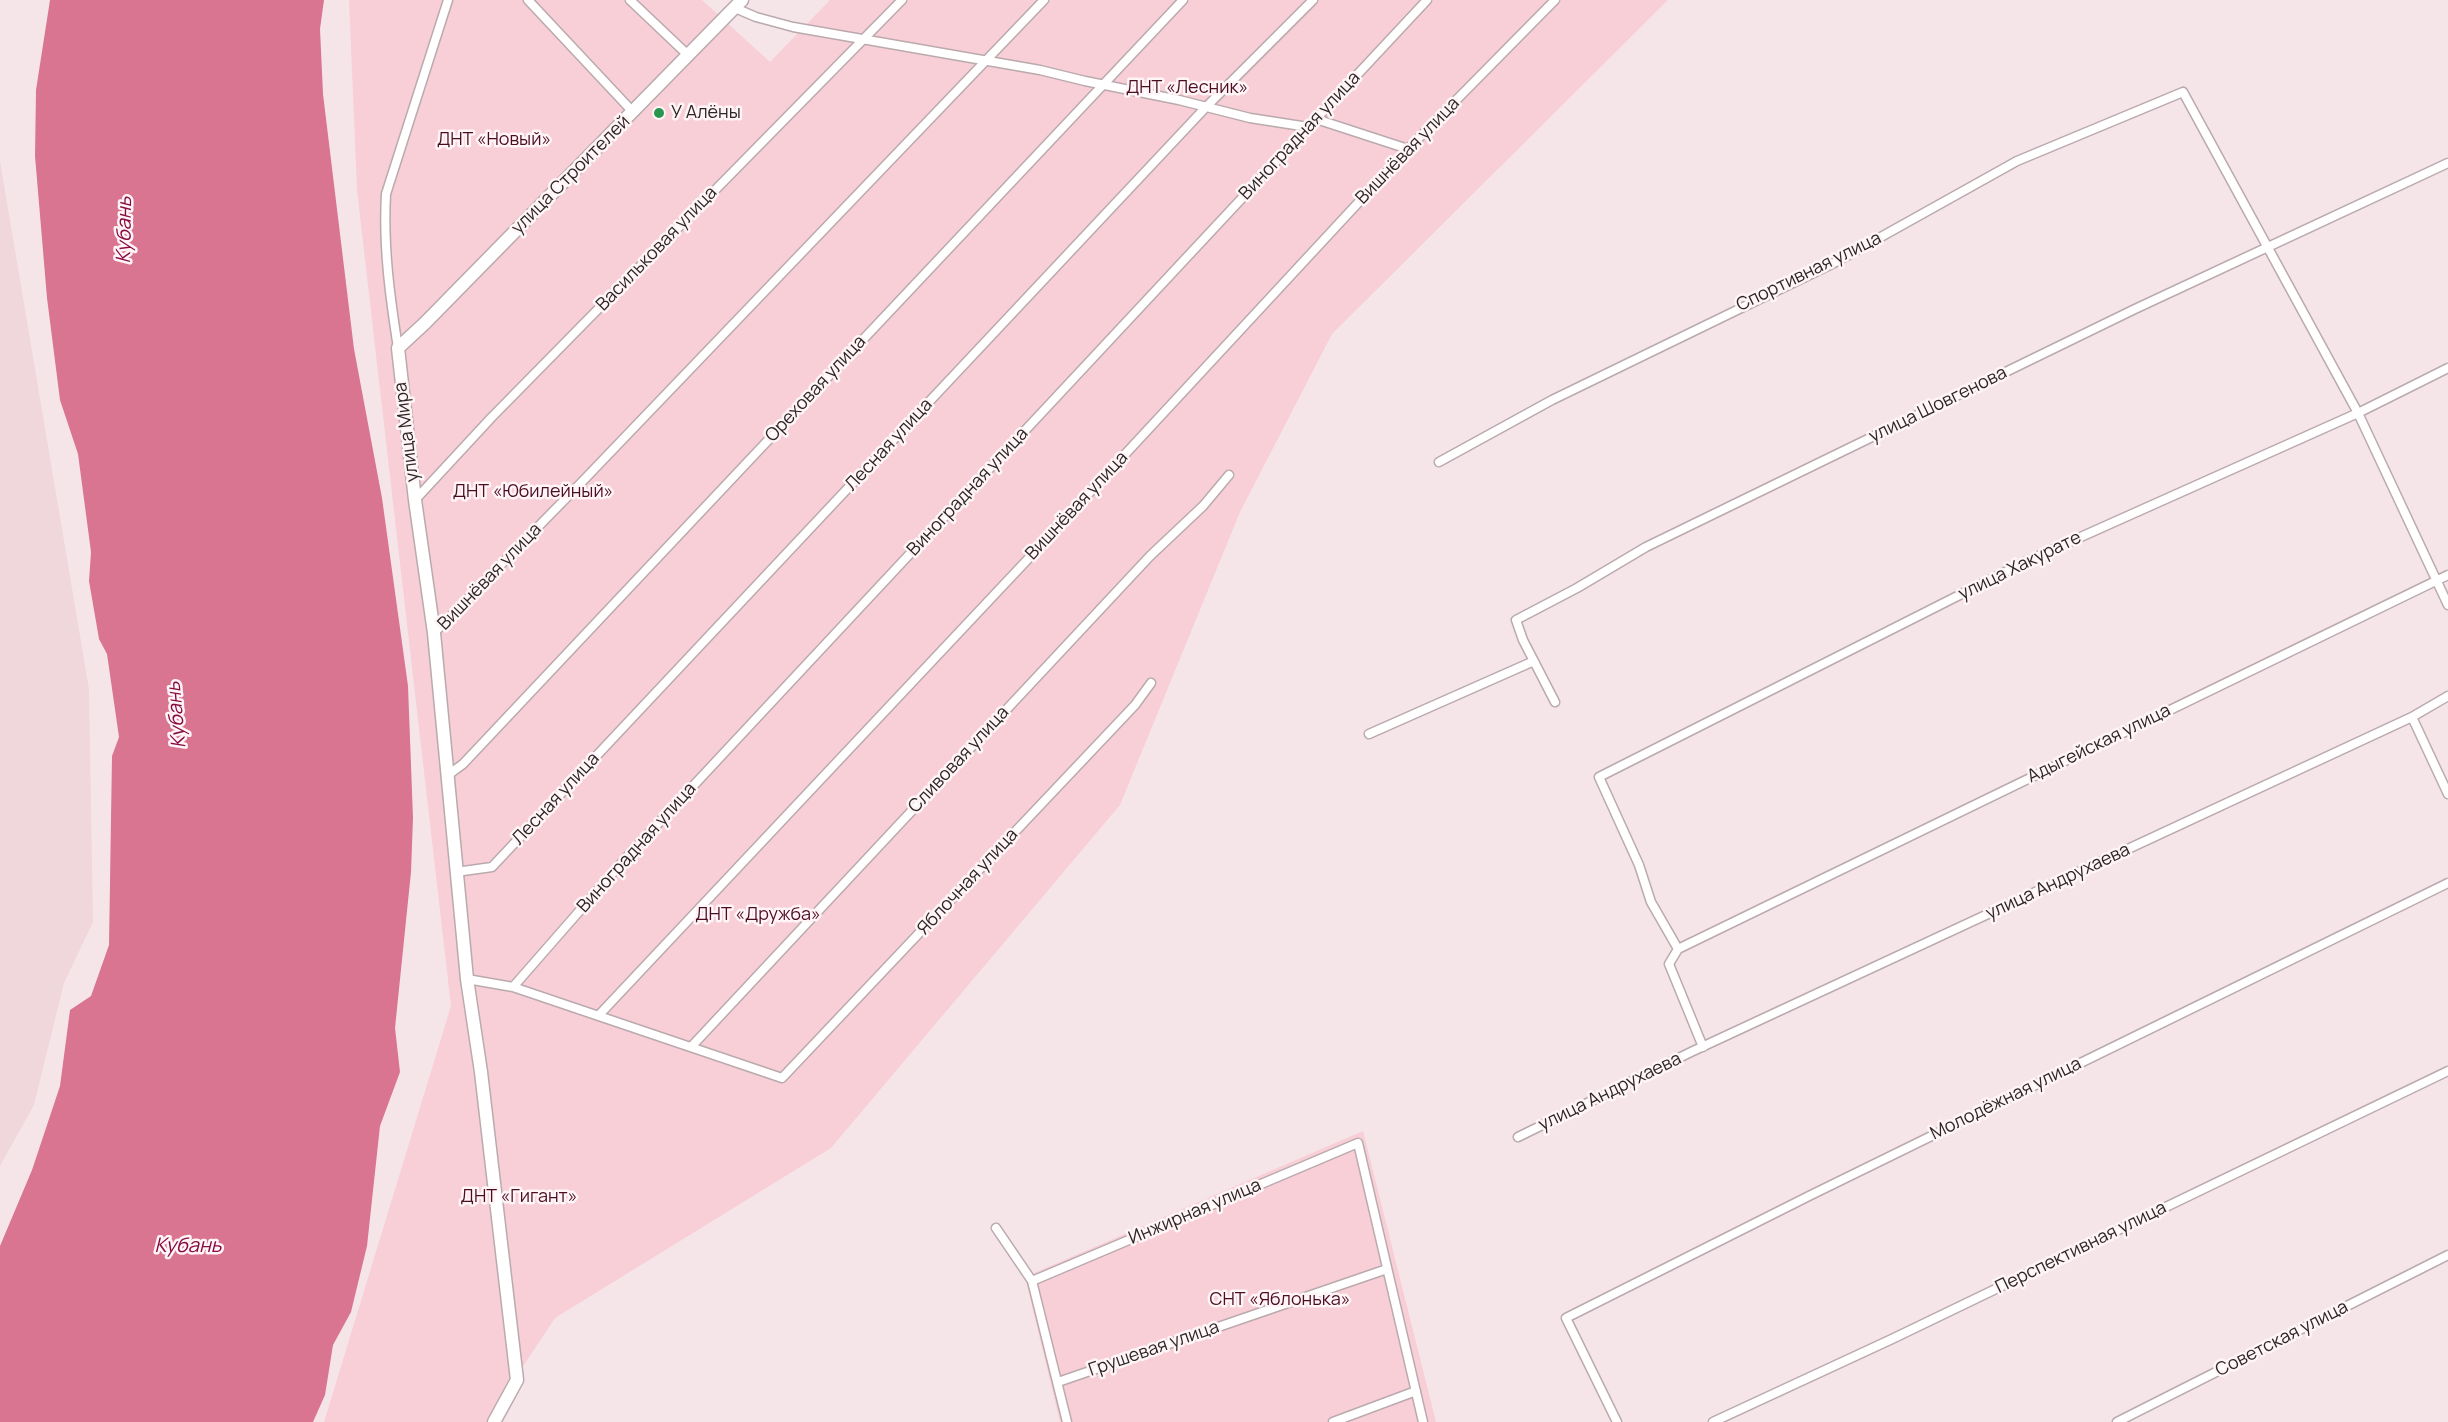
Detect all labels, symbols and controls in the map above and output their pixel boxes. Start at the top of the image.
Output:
street label: Виноградная улица [1235,67,1365,205]
park label: ДНТ «Лесник» [1126,77,1248,99]
street label: Вишнёвая улица [1352,93,1464,209]
place label: У Алёны [671,102,741,124]
marker: У Алёны [652,106,666,120]
street label: улица Строителей [507,111,635,239]
park label: ДНТ «Новый» [437,129,551,151]
street label: Васильковая улица [592,182,722,316]
water label: Кубань [112,196,138,264]
street label: Спортивная улица [1733,228,1885,316]
street label: Ореховая улица [761,331,871,447]
street label: улица Шовгенова [1865,362,2011,448]
street label: улица Мира [390,381,424,483]
street label: Лесная улица [841,394,937,496]
street label: Виноградная улица [903,423,1033,561]
street label: Вишнёвая улица [1021,447,1133,565]
park label: ДНТ «Юбилейный» [453,481,613,503]
street label: Вишнёвая улица [434,519,546,635]
street label: улица Хакурате [1955,527,2085,605]
water label: Кубань [162,681,192,749]
street label: Адыгейская улица [2024,700,2174,788]
street label: Сливовая улица [904,702,1014,818]
street label: Лесная улица [508,748,604,850]
street label: Виноградная улица [573,779,701,917]
street label: Яблочная улица [913,824,1023,940]
street label: улица Андрухаева [1983,839,2133,925]
park label: ДНТ «Дружба» [695,904,821,926]
street label: улица Андрухаева [1535,1048,1685,1136]
street label: Молодёжная улица [1927,1053,2085,1145]
street label: Инжирная улица [1126,1174,1264,1250]
park label: ДНТ «Гигант» [461,1186,577,1208]
street label: Перспективная улица [1992,1197,2170,1299]
water label: Кубань [155,1234,221,1258]
park label: СНТ «Яблонька» [1210,1289,1350,1311]
street label: Советская улица [2212,1296,2352,1382]
street label: Грушевая улица [1086,1317,1222,1381]

